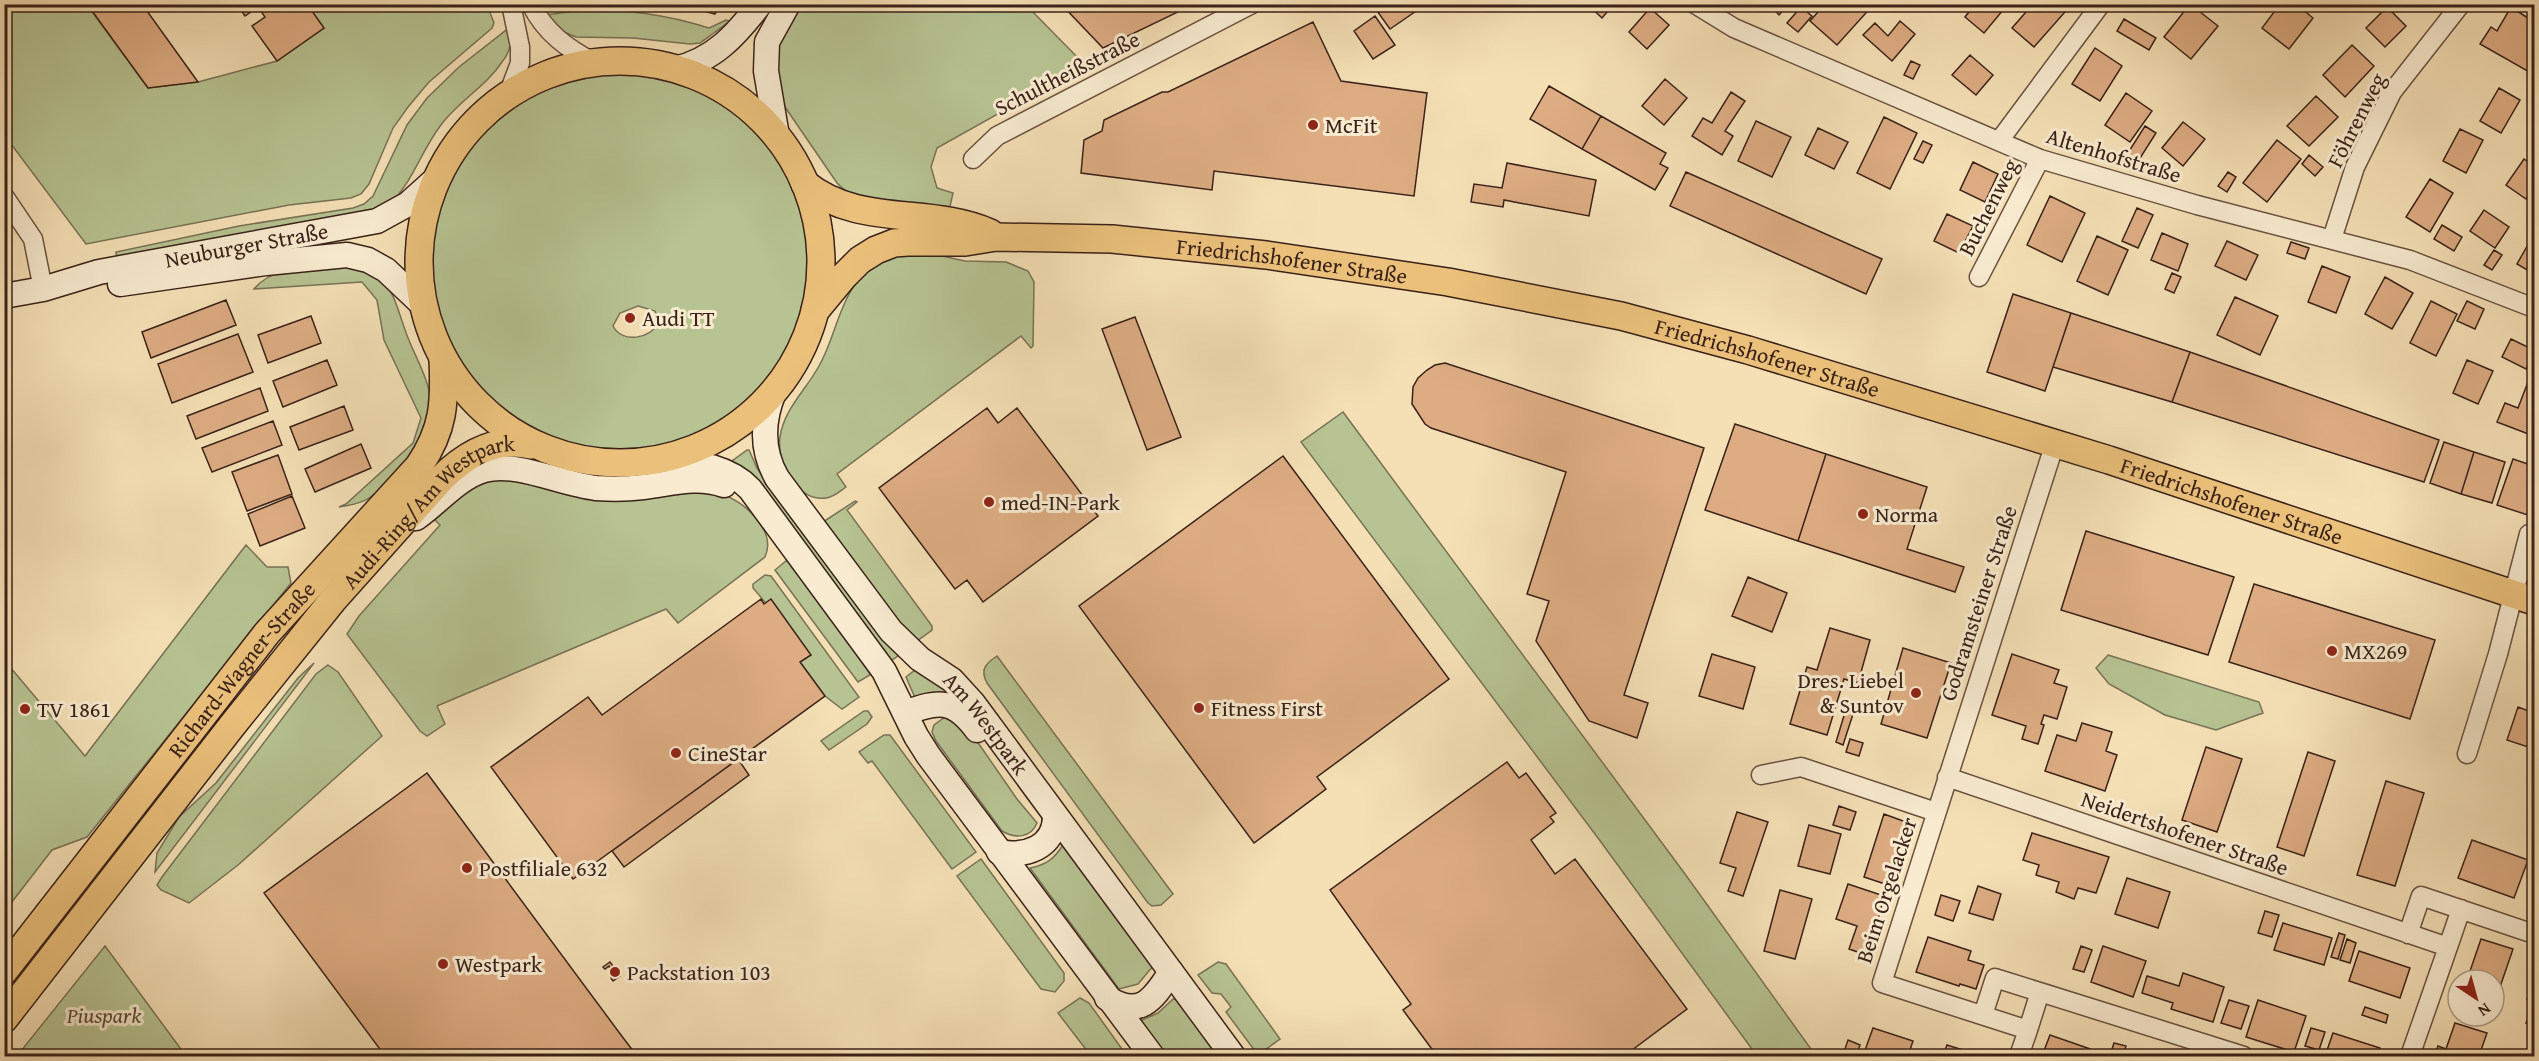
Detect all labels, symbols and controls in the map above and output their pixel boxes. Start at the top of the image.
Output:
street label: Schultheißstraße [989,23,1145,123]
street label: Föhrenweg [2319,67,2393,173]
place label: McFit [1325,109,1378,141]
marker: McFit [1306,118,1320,132]
street label: Altenhofstraße [2043,119,2185,191]
street label: Buchenweg [1950,153,2026,261]
street label: Neuburger Straße [162,214,331,276]
street label: Friedrichshofener Straße [1175,230,1410,292]
place label: Audi TT [642,302,715,334]
street label: Friedrichshofener Straße [1652,310,1884,405]
marker: Audi TT [623,311,637,325]
street label: Audi-Ring/Am Westpark [334,427,516,596]
street label: Friedrichshofener Straße [2116,449,2347,553]
place label: med-IN-Park [1001,486,1121,518]
marker: med-IN-Park [982,495,996,509]
place label: Norma [1875,498,1939,530]
street label: Godramsteiner Straße [1931,501,2025,705]
marker: Norma [1856,507,1870,521]
street label: Richard-Wagner-Straße [160,574,323,764]
place label: MX269 [2344,635,2407,667]
marker: MX269 [2325,644,2339,658]
street label: Am Westpark [936,664,1037,782]
place label: Dres. Liebel & Suntov [1798,664,1904,721]
marker: Dres. Liebel & Suntov [1909,686,1923,700]
place label: Fitness First [1211,692,1323,724]
place label: TV 1861 [37,693,111,725]
marker: Fitness First [1192,701,1206,715]
marker: TV 1861 [18,702,32,716]
place label: CineStar [688,737,767,769]
marker: CineStar [669,746,683,760]
street label: Neidertshofener Straße [2077,783,2293,883]
street label: Beim Orgelacker [1847,813,1925,967]
place label: Postfiliale 632 [479,852,608,884]
marker: Postfiliale 632 [460,861,474,875]
place label: Westpark [455,948,543,980]
place label: Packstation 103 [627,956,771,988]
marker: Westpark [436,957,450,971]
marker: Packstation 103 [608,965,622,979]
north arrow [2446,968,2506,1028]
text: N [2473,997,2496,1023]
park label: Piuspark [66,999,142,1031]

